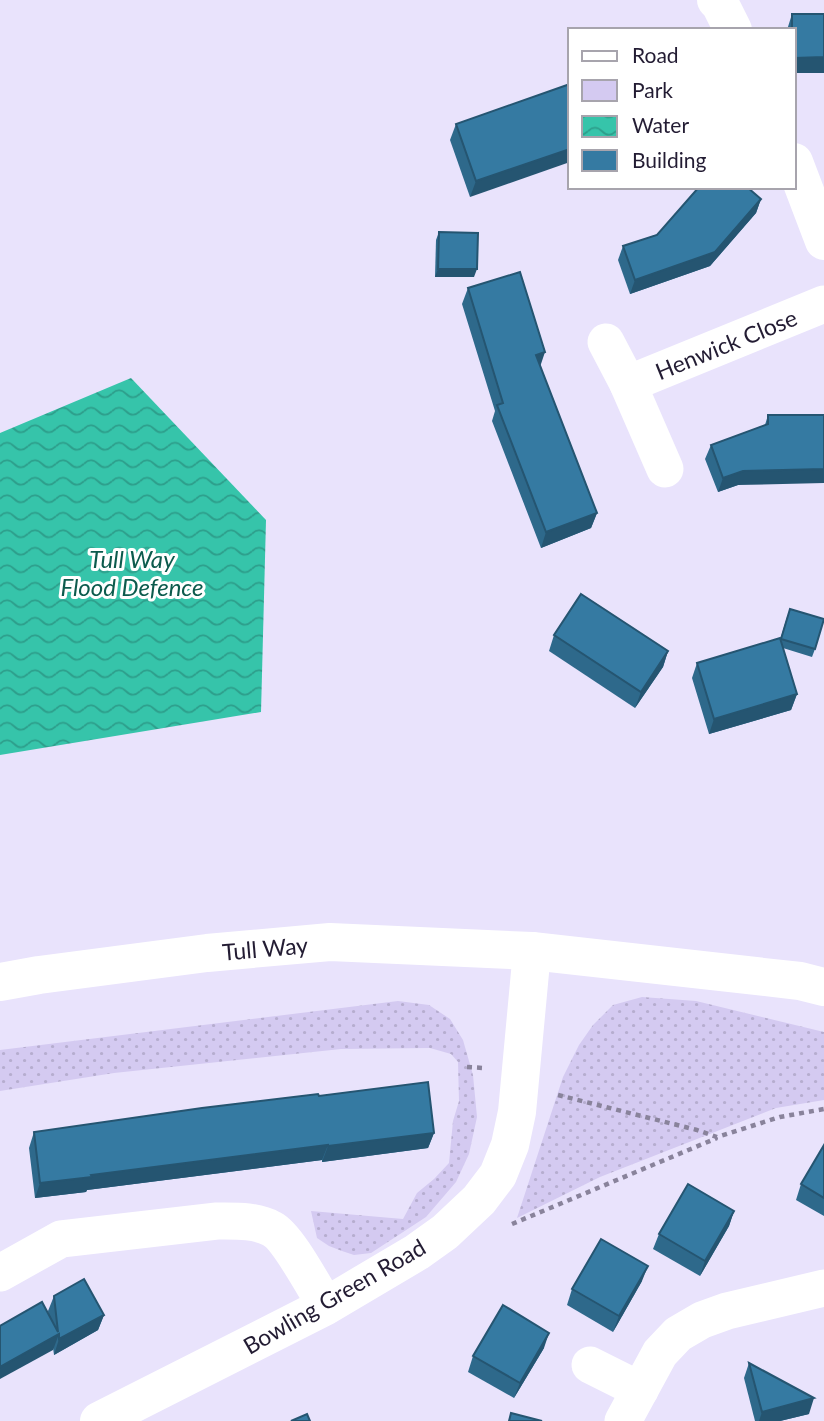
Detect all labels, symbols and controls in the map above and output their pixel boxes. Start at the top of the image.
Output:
legend [568,28,796,189]
text: Road [632,42,679,67]
text: Park [632,77,673,102]
text: Water [632,112,689,137]
text: Building [632,147,707,172]
street label: Henwick Close [651,303,801,385]
water label: Tull Way Flood Defence [60,544,204,601]
street label: Tull Way [221,930,309,966]
street label: Bowling Green Road [238,1232,430,1360]

